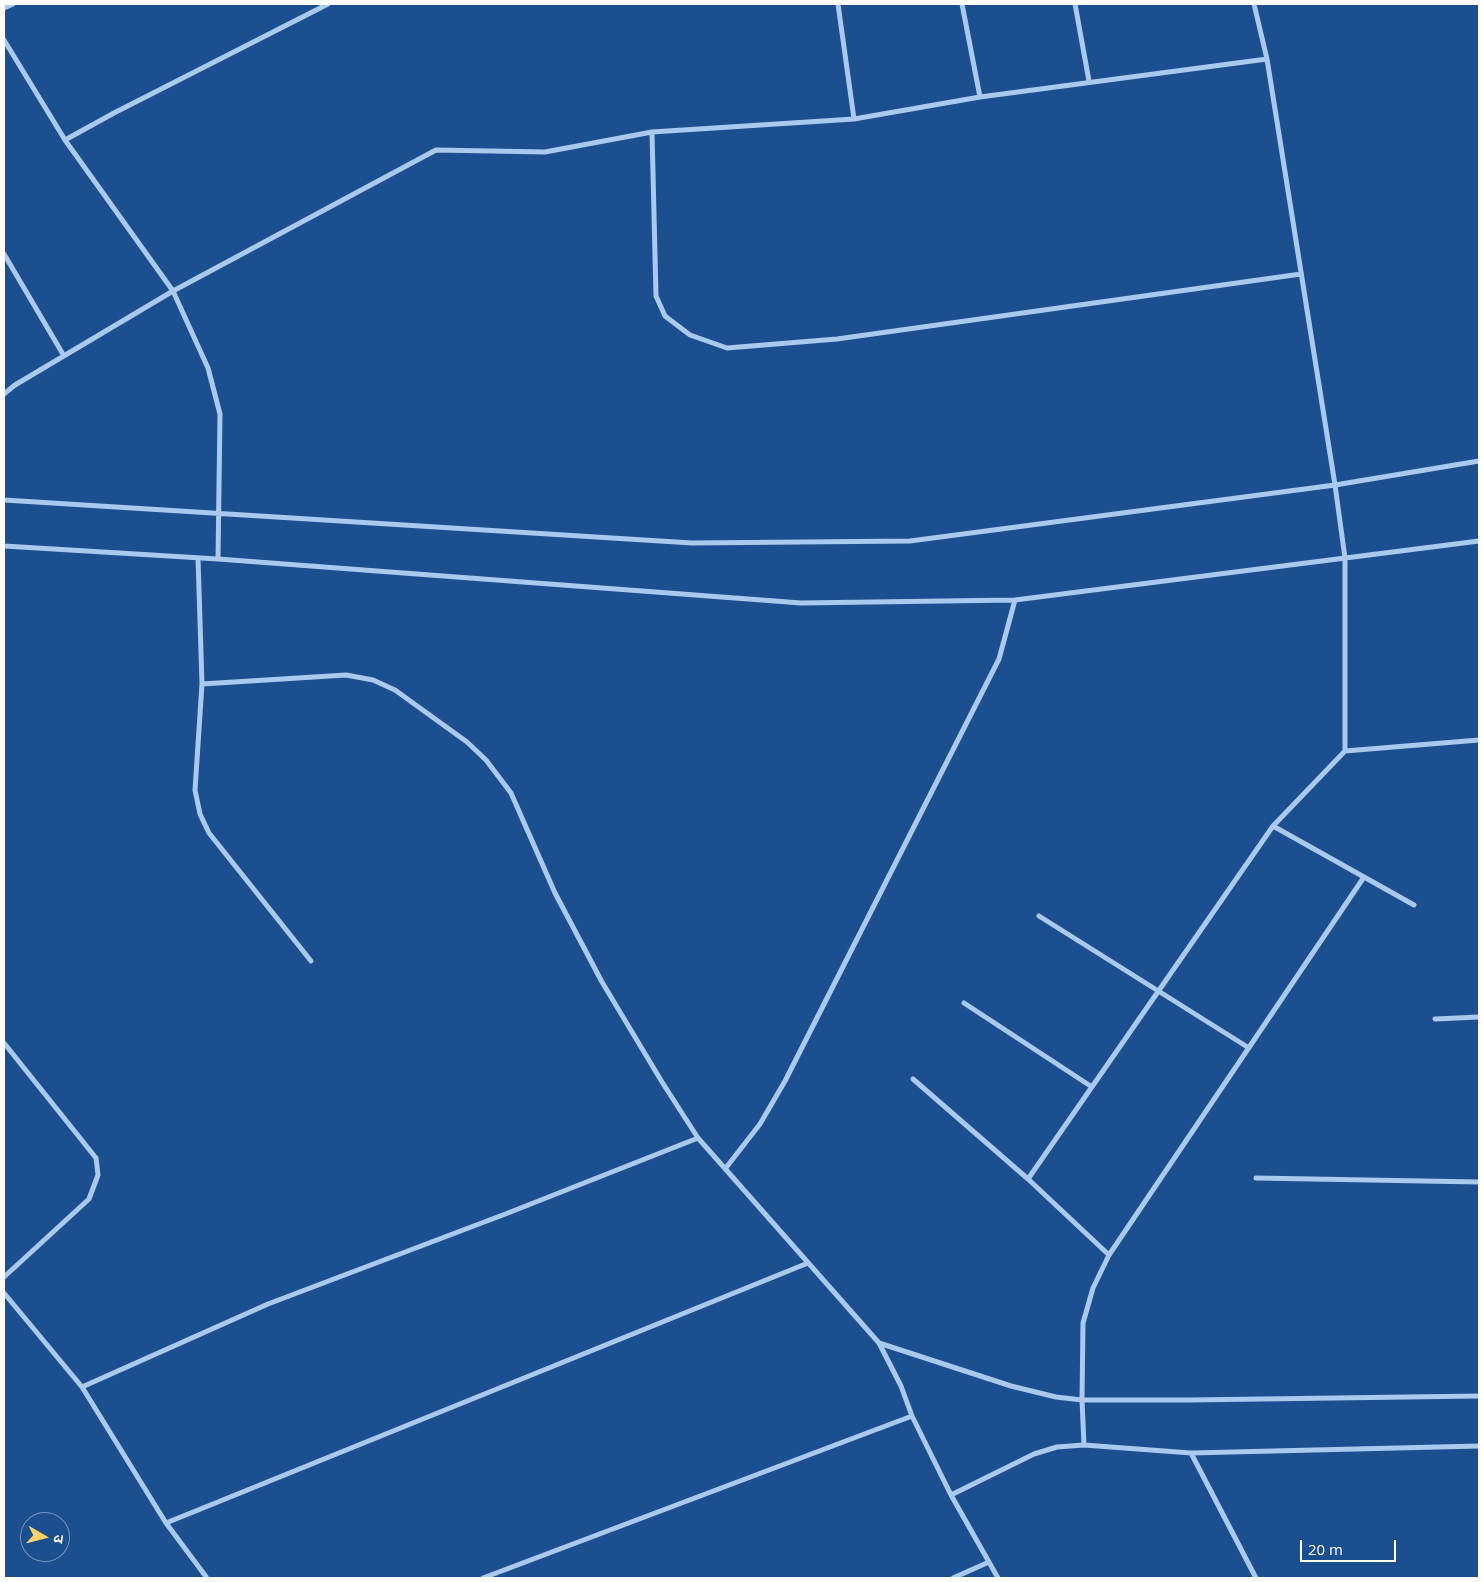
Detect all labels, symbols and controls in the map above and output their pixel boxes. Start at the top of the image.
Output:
north arrow [20,1512,70,1562]
scale bar [1303,1530,1399,1562]
text: उ [49,1534,69,1544]
text: 20 m [1308,1539,1343,1559]

